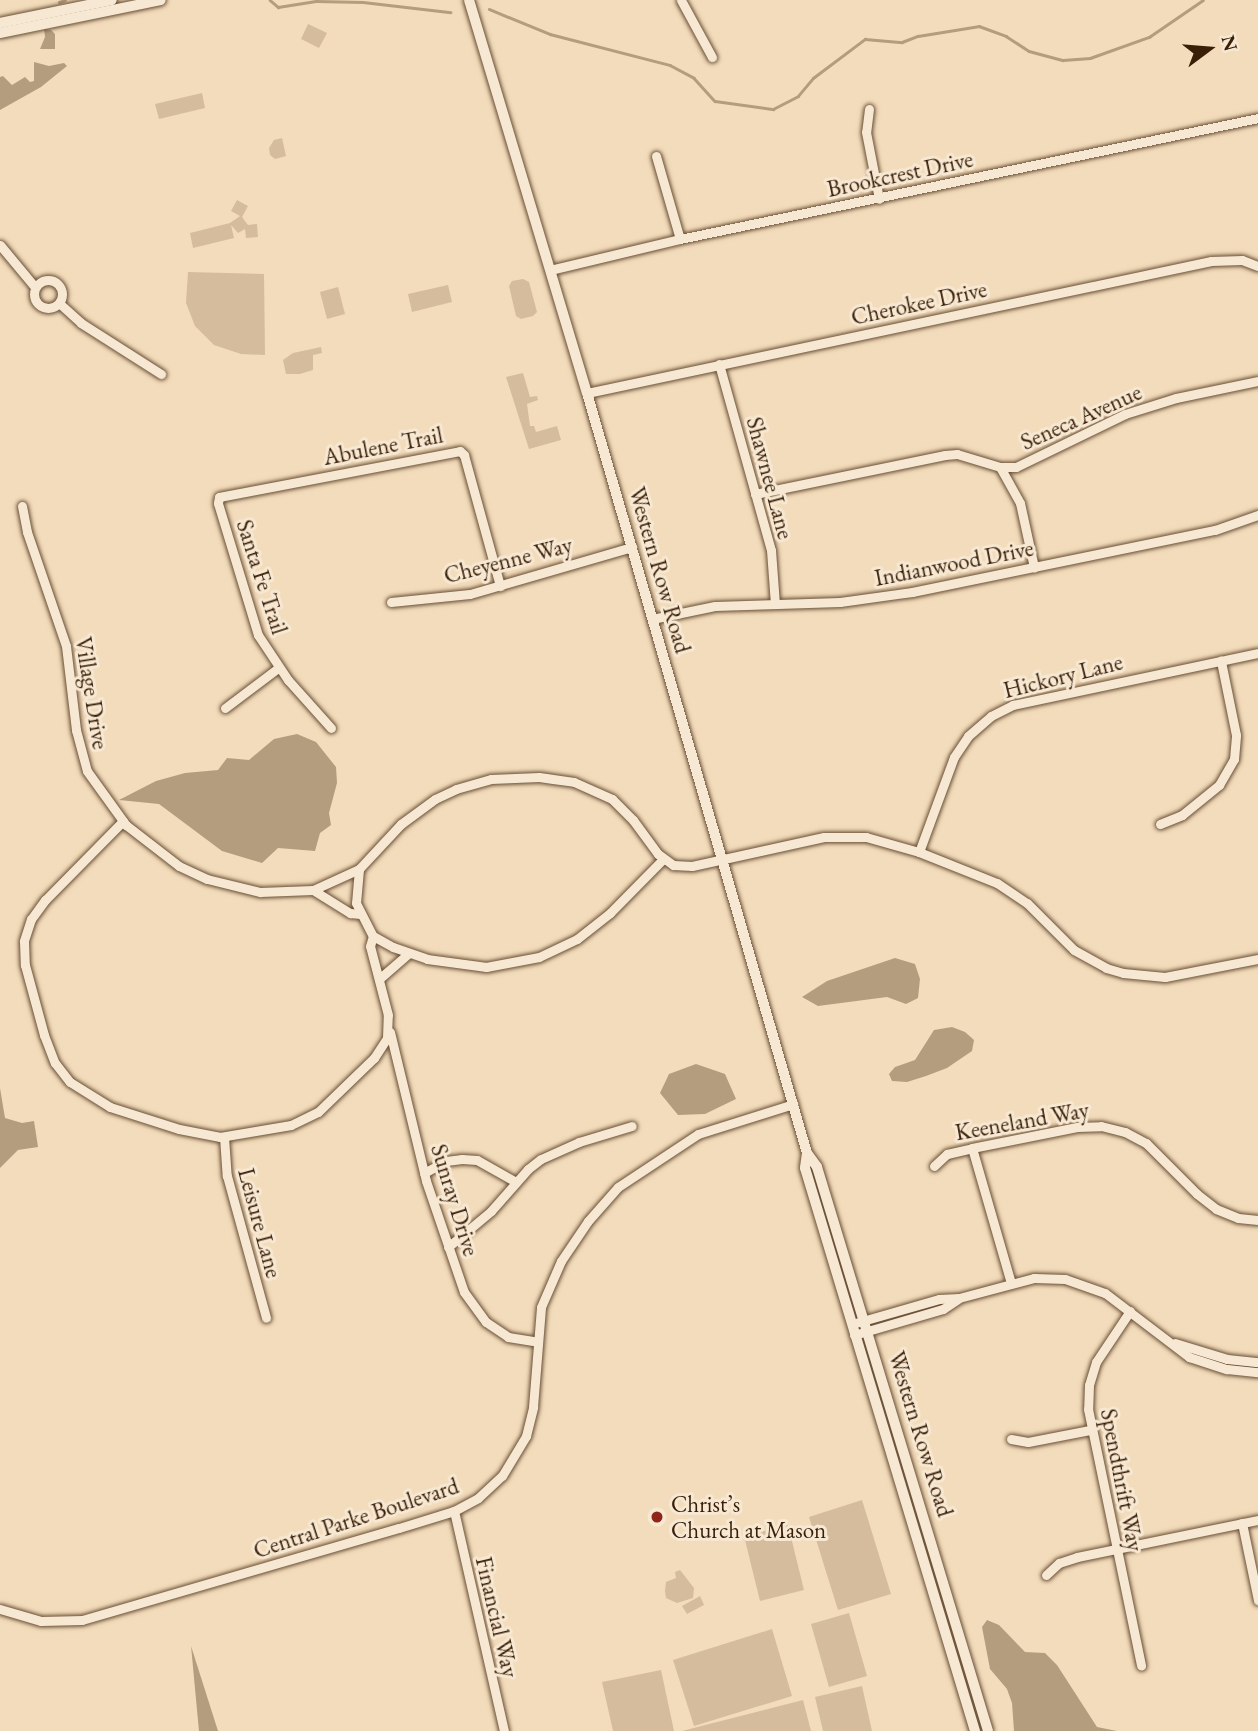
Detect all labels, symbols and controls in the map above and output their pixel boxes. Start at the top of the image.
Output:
north arrow [1174,14,1244,84]
text: N [1216,32,1244,54]
street label: Brookcrest Drive [825,145,975,203]
street label: Cherokee Drive [849,275,989,331]
street label: Seneca Avenue [1016,378,1146,456]
street label: Shawnee Lane [740,414,800,542]
street label: Abulene Trail [321,421,445,471]
street label: Western Row Road [623,484,697,656]
street label: Santa Fe Trail [231,516,293,638]
street label: Cheyenne Way [441,531,575,589]
street label: Indianwood Drive [872,534,1036,592]
street label: Village Drive [69,635,115,751]
street label: Hickory Lane [1001,648,1125,704]
street label: Keeneland Way [953,1096,1091,1146]
street label: Sunray Drive [425,1141,485,1259]
street label: Leisure Lane [232,1165,288,1281]
street label: Western Row Road [883,1348,959,1520]
street label: Spendthrift Way [1095,1406,1149,1554]
street label: Central Parke Boulevard [250,1472,462,1564]
place label: Christ’s Church at Mason [671,1490,826,1544]
marker: Christ’s Church at Mason [649,1509,665,1525]
street label: Financial Way [470,1554,524,1680]

